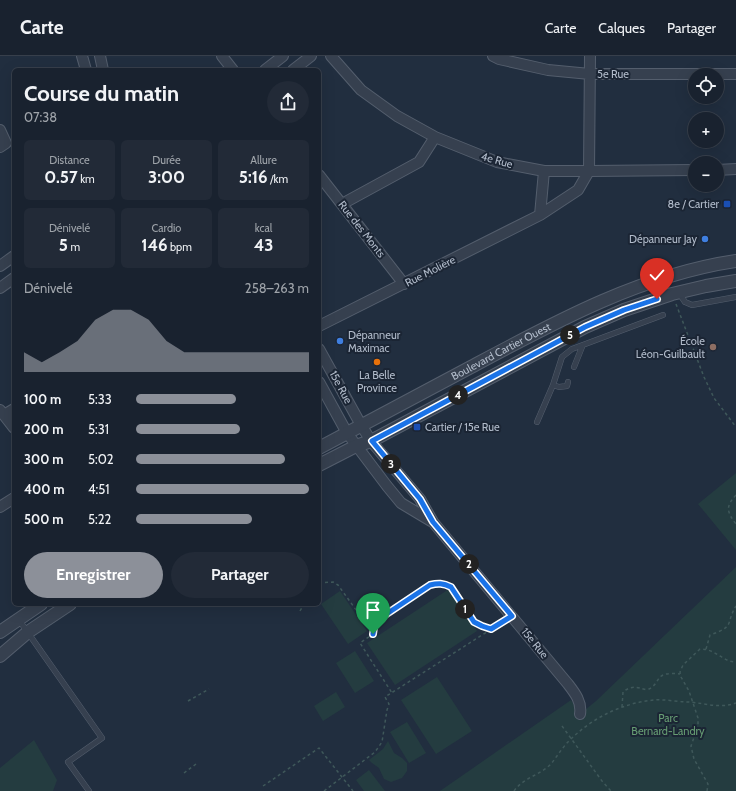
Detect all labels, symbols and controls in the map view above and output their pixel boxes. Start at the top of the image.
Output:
text: Carte [20,16,64,39]
text: Carte [545,19,576,37]
text: Calques [598,19,645,37]
text: Partager [667,19,716,37]
street label: 5e Rue [597,67,629,81]
map controls [688,68,724,192]
button: locate [688,68,724,104]
text: Course du matin [24,80,179,107]
button: share [267,81,309,123]
text: 07:38 [24,109,57,125]
button: + [688,112,724,148]
street label: 4e Rue [480,149,515,171]
text: Distance [49,153,90,167]
text: Durée [152,153,181,167]
text: Allure [250,153,277,167]
button: − [688,156,724,192]
text: 0.57 [44,167,78,187]
text: 3:00 [148,167,185,187]
text: 5:16 [239,167,268,187]
text: km [78,172,95,186]
text: /km [268,172,288,186]
place label: 8e / Cartier [668,197,720,211]
street label: Rue des Monts [335,198,389,261]
marker: 8e / Cartier [722,199,732,209]
text: Dénivelé [49,221,90,235]
text: Cardio [152,221,181,235]
text: kcal [255,221,272,235]
place label: Dépanneur Jay [629,232,697,246]
marker: Dépanneur Jay [700,234,710,244]
text: 5 [59,235,68,255]
text: 146 [141,235,168,255]
text: 43 [254,235,273,255]
text: m [68,240,80,254]
text: bpm [168,240,192,254]
street label: Rue Molière [402,252,458,290]
pin [640,258,674,299]
icon: check [646,264,668,286]
text: Dénivelé [24,280,73,296]
text: 258–263 m [245,280,309,296]
street label: Boulevard Cartier Ouest [449,319,553,383]
pin: 5 [560,325,580,345]
place label: Dépanneur Maximac [348,328,401,355]
text: 5 [567,328,573,342]
place label: École Léon-Guilbault [636,334,705,361]
marker: Dépanneur Maximac [335,336,345,346]
marker: École Léon-Guilbault [708,342,718,352]
marker: La Belle Province [372,357,382,367]
street label: 15e Rue [326,368,356,406]
place label: La Belle Province [357,368,397,395]
pin: 4 [448,385,468,405]
text: 4 [455,388,461,402]
text: 100 m [24,391,61,407]
text: 5:33 [88,391,112,407]
place label: Cartier / 15e Rue [425,420,500,434]
text: 200 m [24,421,63,437]
text: 5:31 [88,421,109,437]
marker: Cartier / 15e Rue [412,422,422,432]
text: 300 m [24,451,64,467]
text: 5:02 [88,451,114,467]
pin: 3 [381,454,401,474]
text: 3 [388,457,394,471]
text: 400 m [24,481,65,497]
text: 4:51 [88,481,110,497]
text: 500 m [24,511,64,527]
text: 5:22 [88,511,111,527]
button: Enregistrer [24,552,163,598]
button: Partager [171,552,309,598]
pin: 2 [459,554,479,574]
text: 2 [466,557,472,571]
pin [356,593,390,634]
icon: arrive [362,599,384,621]
pin: 1 [455,599,475,619]
text: 1 [463,602,467,616]
street label: 15e Rue [518,625,552,661]
park label: Parc Bernard-Landry [631,711,705,738]

